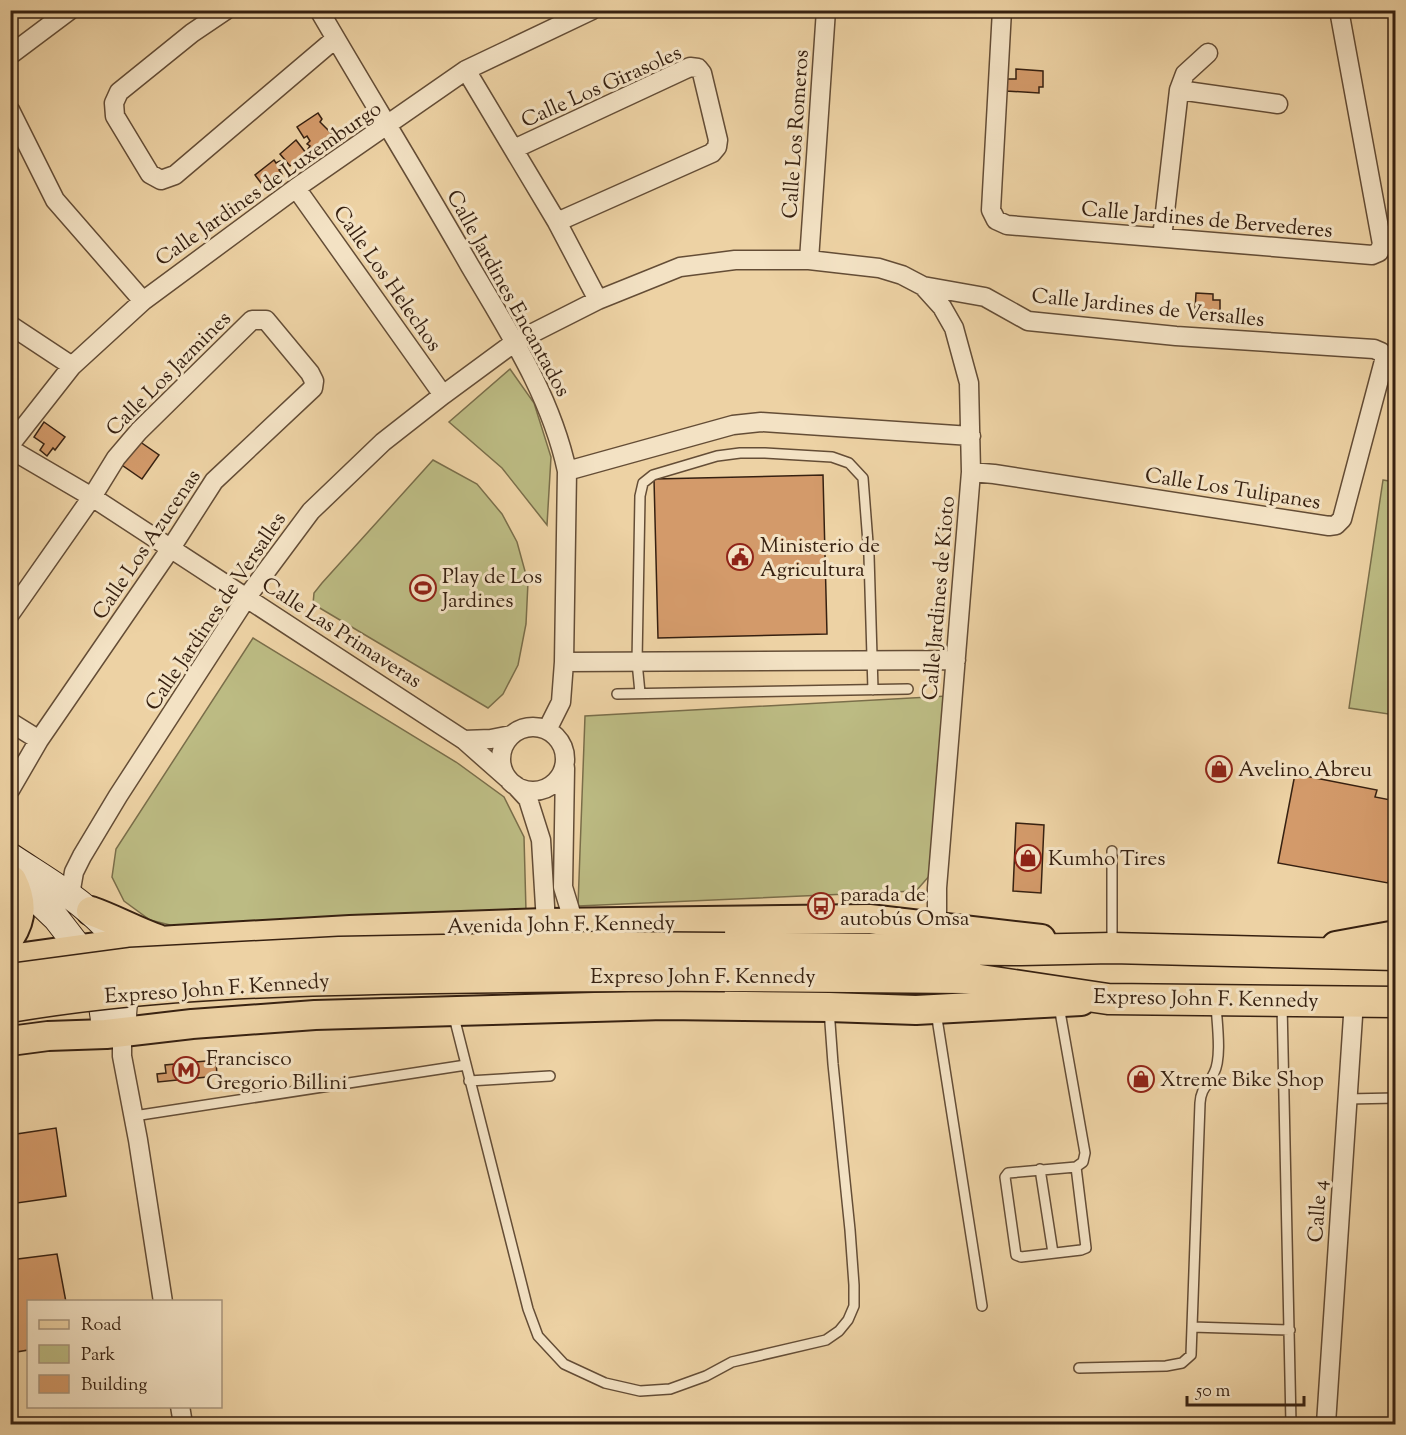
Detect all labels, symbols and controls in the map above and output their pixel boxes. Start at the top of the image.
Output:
street label: Calle Los Girasoles [517,39,687,137]
street label: Calle Los Romeros [776,49,818,220]
street label: Calle Jardines de Luxemburgo [150,95,388,274]
street label: Calle Jardines Encantados [438,185,577,403]
street label: Calle Jardines de Bervederes [1080,195,1334,247]
street label: Calle Los Helechos [325,200,448,358]
street label: Calle Jardines de Versalles [1030,282,1266,336]
street label: Calle Los Jazmines [100,305,239,444]
street label: Calle Los Tulipanes [1143,461,1323,519]
street label: Calle Los Azucenas [86,464,209,626]
street label: Calle Jardines de Kioto [916,495,964,702]
street label: Calle Jardines de Versalles [139,507,294,717]
place label: Ministerio de Agricultura [760,532,880,586]
public building icon: Ministerio de Agricultura [725,542,755,572]
place label: Play de Los Jardines [441,563,542,617]
street label: Calle Las Primaveras [255,571,427,697]
sports icon: Play de Los Jardines [408,573,438,603]
shop icon: Avelino Abreu [1204,754,1234,784]
place label: Avelino Abreu [1238,756,1372,786]
shop icon: Kumho Tires [1013,843,1043,873]
place label: Kumho Tires [1048,845,1166,875]
place label: parada de autobús Omsa [840,881,970,935]
bus stop icon: parada de autobús Omsa [806,891,836,921]
street label: Avenida John F. Kennedy [447,909,676,943]
street label: Expreso John F. Kennedy [590,963,816,993]
street label: Expreso John F. Kennedy [104,967,331,1013]
street label: Expreso John F. Kennedy [1093,983,1319,1017]
place label: Francisco Gregorio Billini [206,1045,347,1099]
metro station icon: Francisco Gregorio Billini [171,1055,201,1085]
shop icon: Xtreme Bike Shop [1126,1064,1156,1094]
place label: Xtreme Bike Shop [1160,1066,1324,1096]
street label: Calle 4 [1302,1179,1336,1243]
legend [27,1300,222,1408]
text: Road [81,1313,121,1339]
text: Park [81,1343,116,1369]
scale bar [1187,1369,1304,1407]
text: Building [81,1373,147,1399]
text: 50 m [1195,1379,1231,1405]

